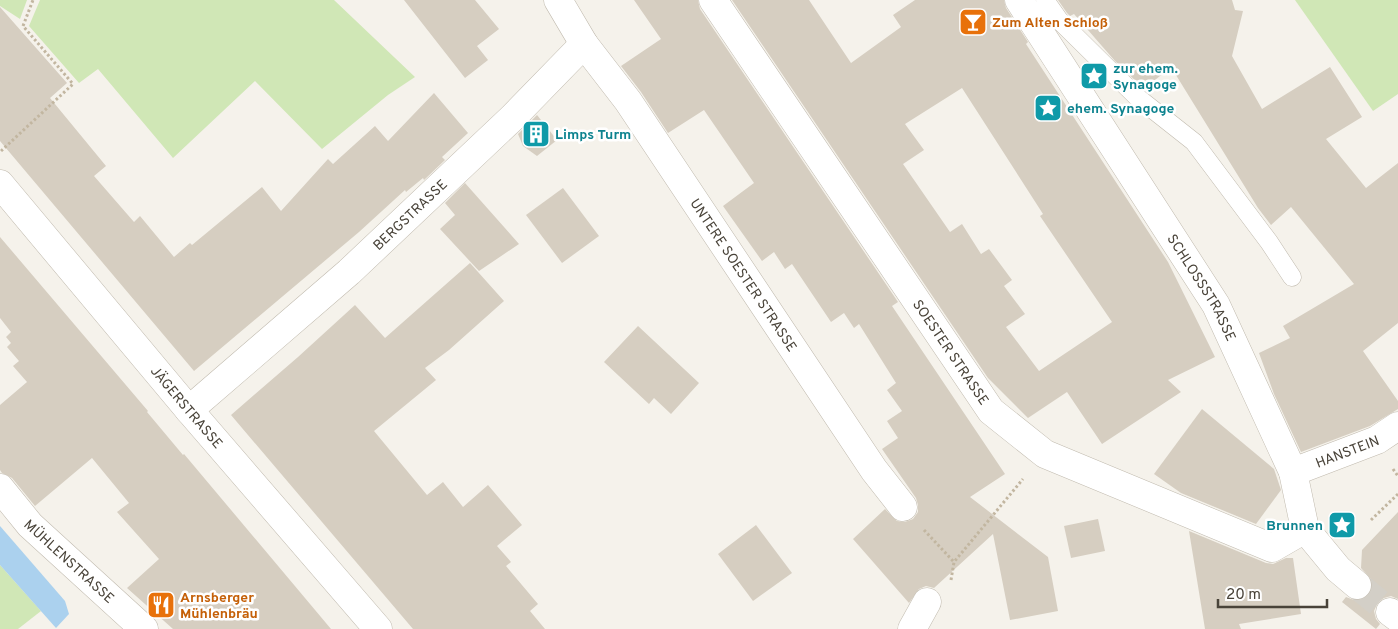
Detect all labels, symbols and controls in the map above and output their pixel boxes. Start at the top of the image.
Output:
bar icon: Zum Alten Schloß [958,7,988,37]
place label: Zum Alten Schloß [992,15,1108,32]
place icon: zur ehem. Synagoge [1079,61,1109,91]
place label: zur ehem. Synagoge [1113,61,1178,94]
place icon: ehem. Synagoge [1033,93,1063,123]
place label: ehem. Synagoge [1067,101,1174,118]
building icon: Limps Turm [521,119,551,149]
place label: Limps Turm [555,127,631,144]
street label: BERGSTRASSE [370,177,451,255]
street label: UNTERE SOESTER STRASSE [685,196,800,355]
street label: SCHLOSSSTRASSE [1163,232,1239,344]
street label: SOESTER STRASSE [908,297,992,409]
street label: JÄGERSTRASSE [146,363,225,453]
street label: HANSTEIN [1313,433,1382,473]
place icon: Brunnen [1327,510,1357,540]
street label: MÜHLENSTRASSE [20,517,117,608]
place label: Brunnen [1266,518,1323,535]
scale bar [1218,576,1327,608]
text: 20 m [1226,586,1261,605]
restaurant icon: Arnsberger Mühlenbräu [146,590,176,620]
place label: Arnsberger Mühlenbräu [180,590,258,623]

